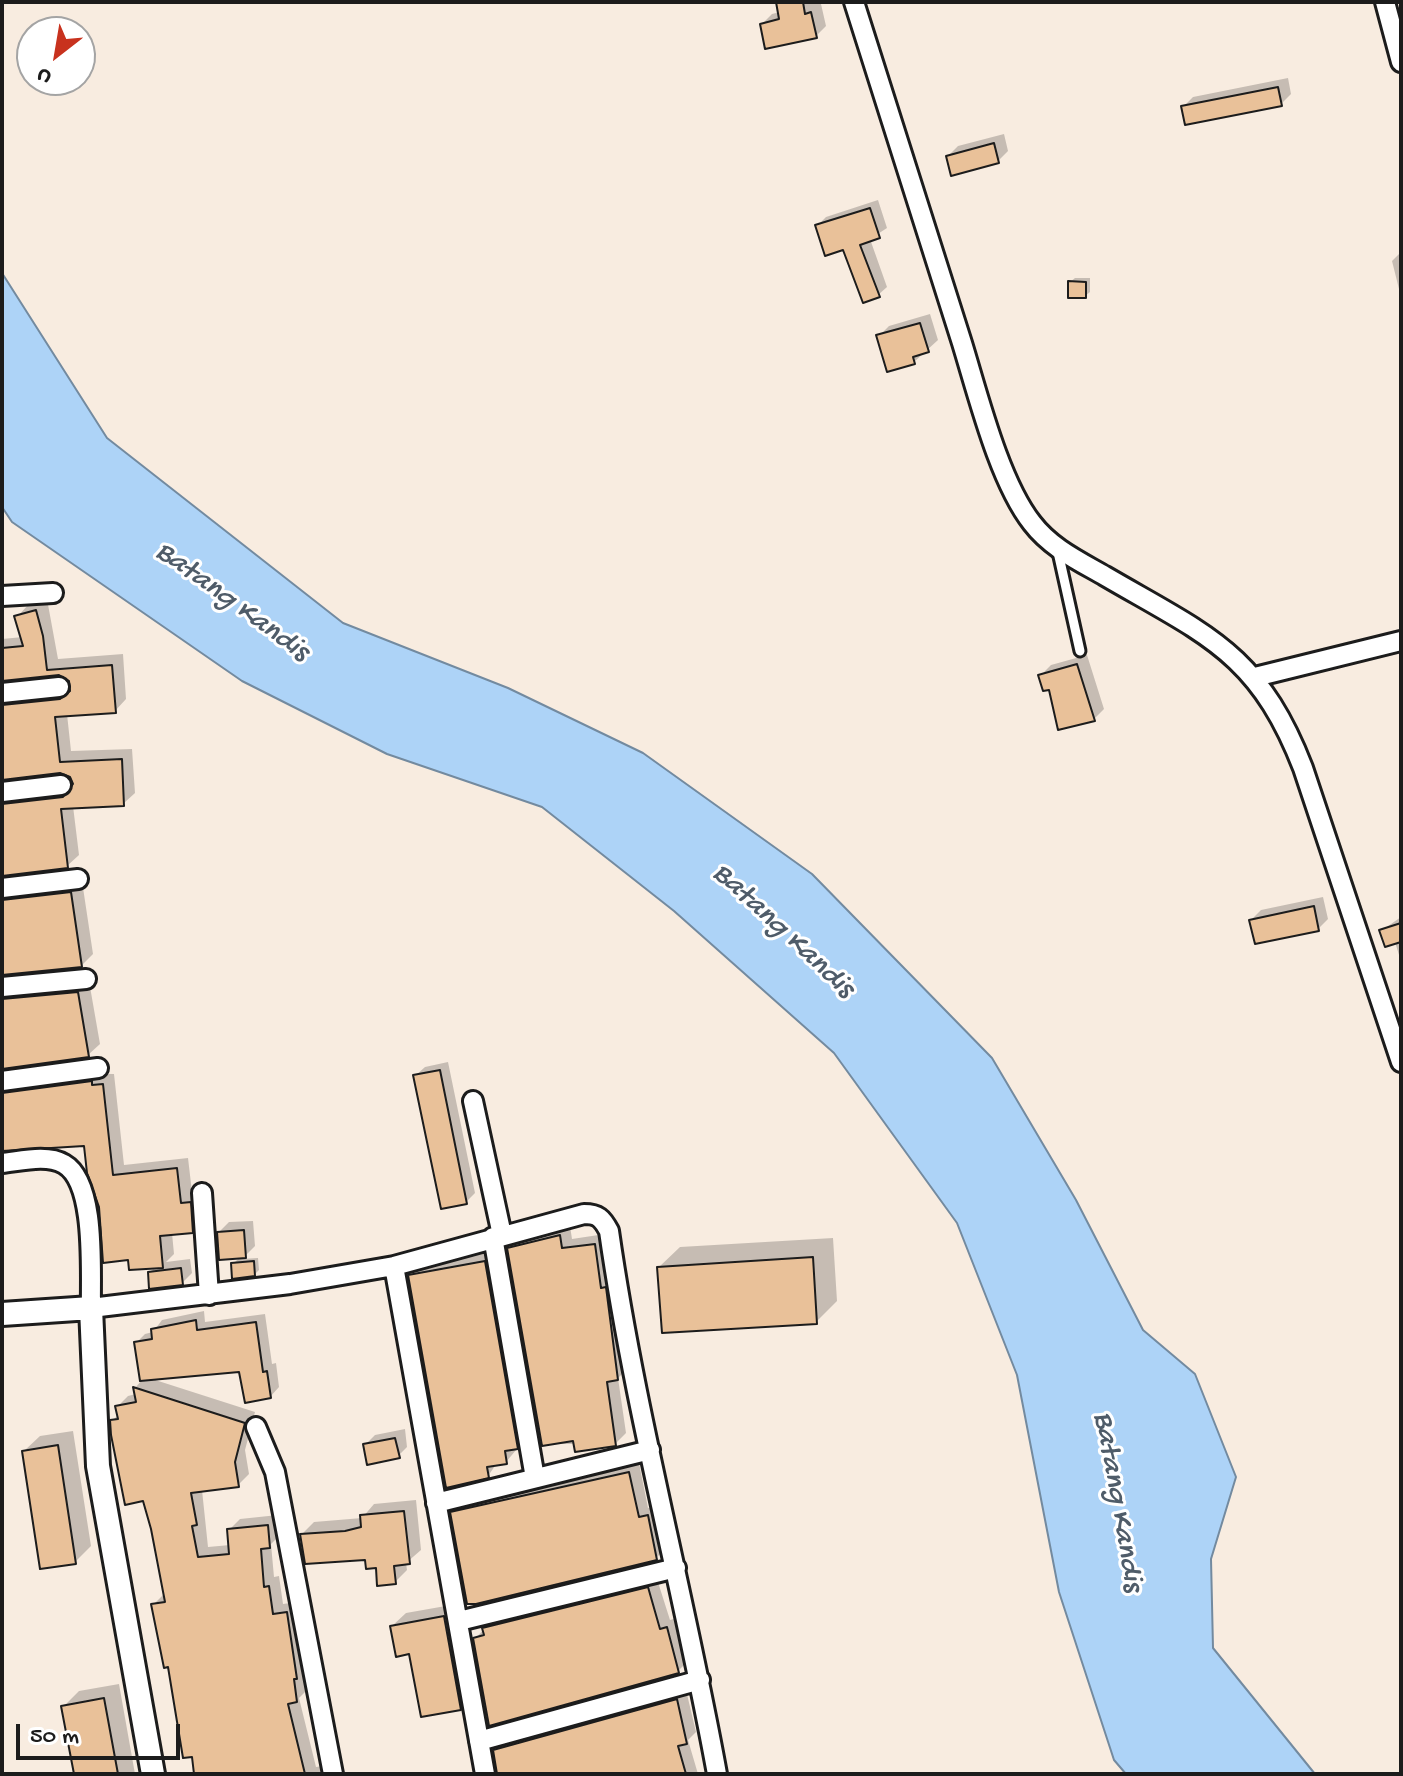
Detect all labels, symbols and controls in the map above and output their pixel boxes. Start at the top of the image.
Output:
north arrow [16,16,96,96]
text: U [33,60,57,89]
water label: Batang Kandis [147,535,315,671]
water label: Batang Kandis [703,857,861,1007]
water label: Batang Kandis [1082,1409,1150,1595]
scale bar [20,1708,184,1758]
text: 50 m [30,1723,79,1752]

